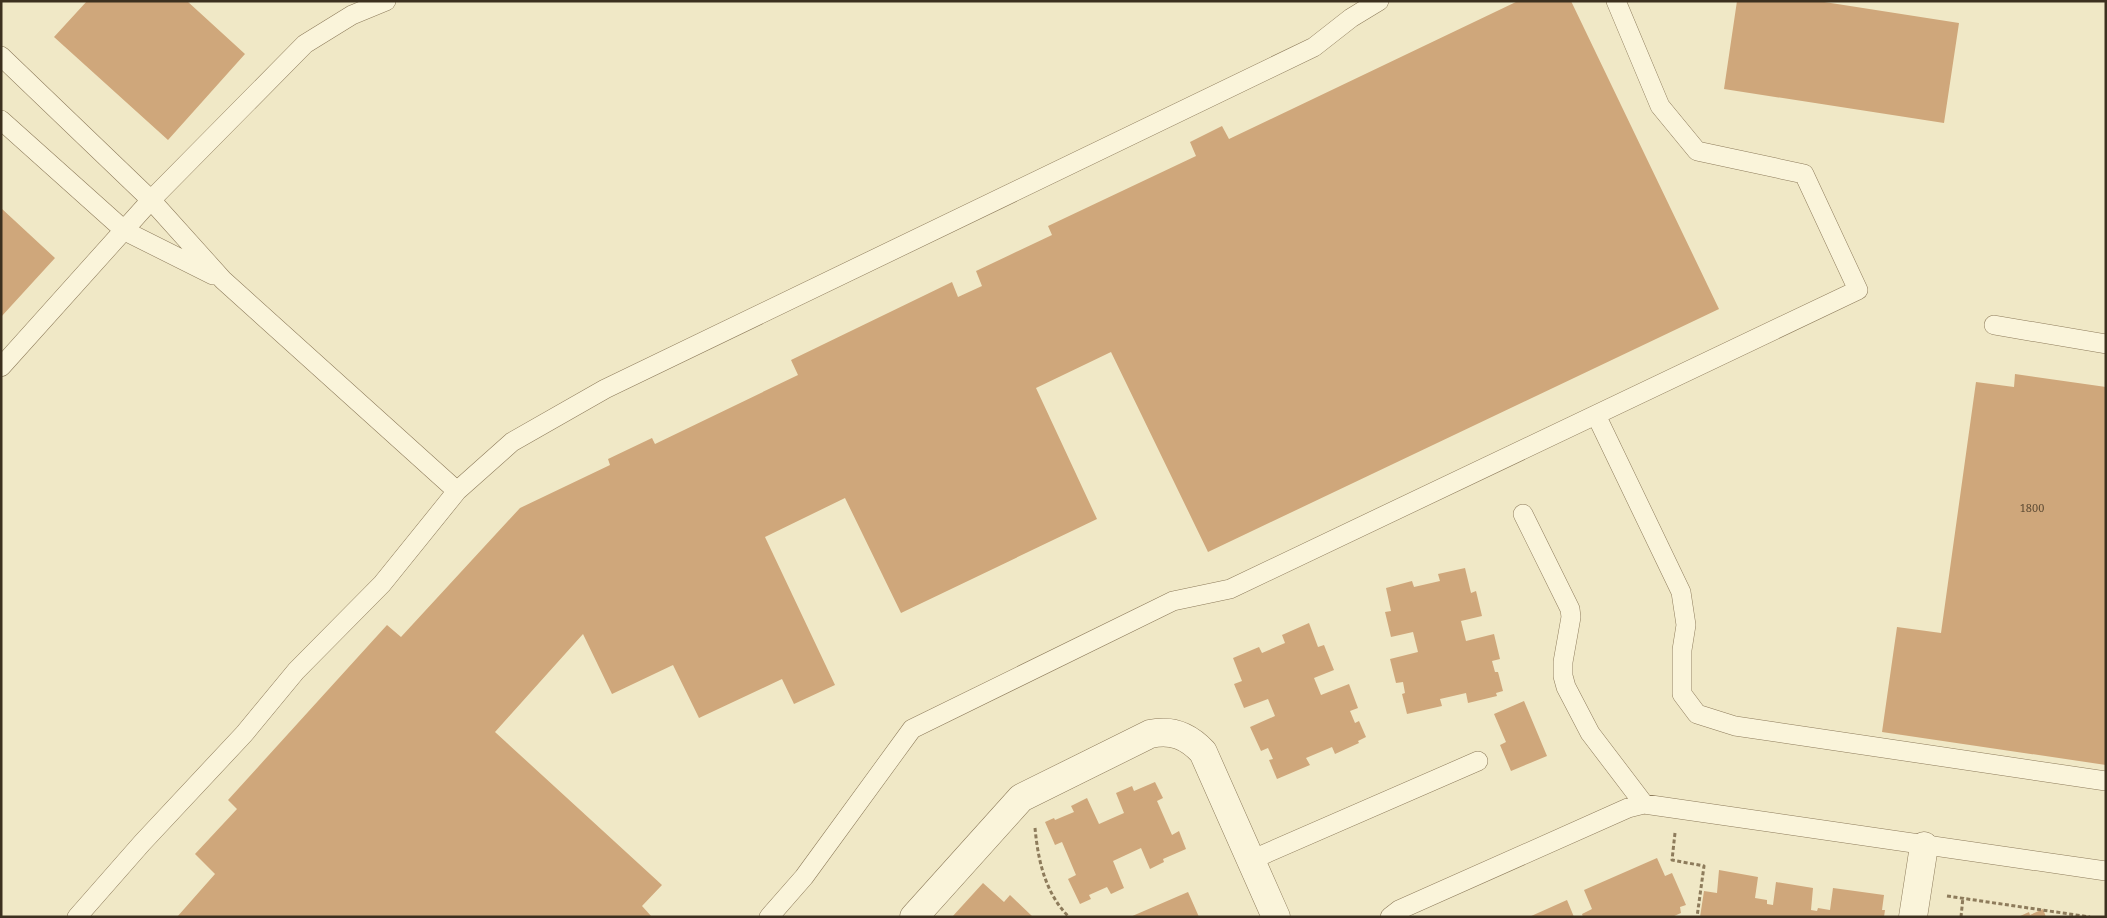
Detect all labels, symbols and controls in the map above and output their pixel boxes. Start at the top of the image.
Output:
house number: 1800 [2020,500,2044,515]

